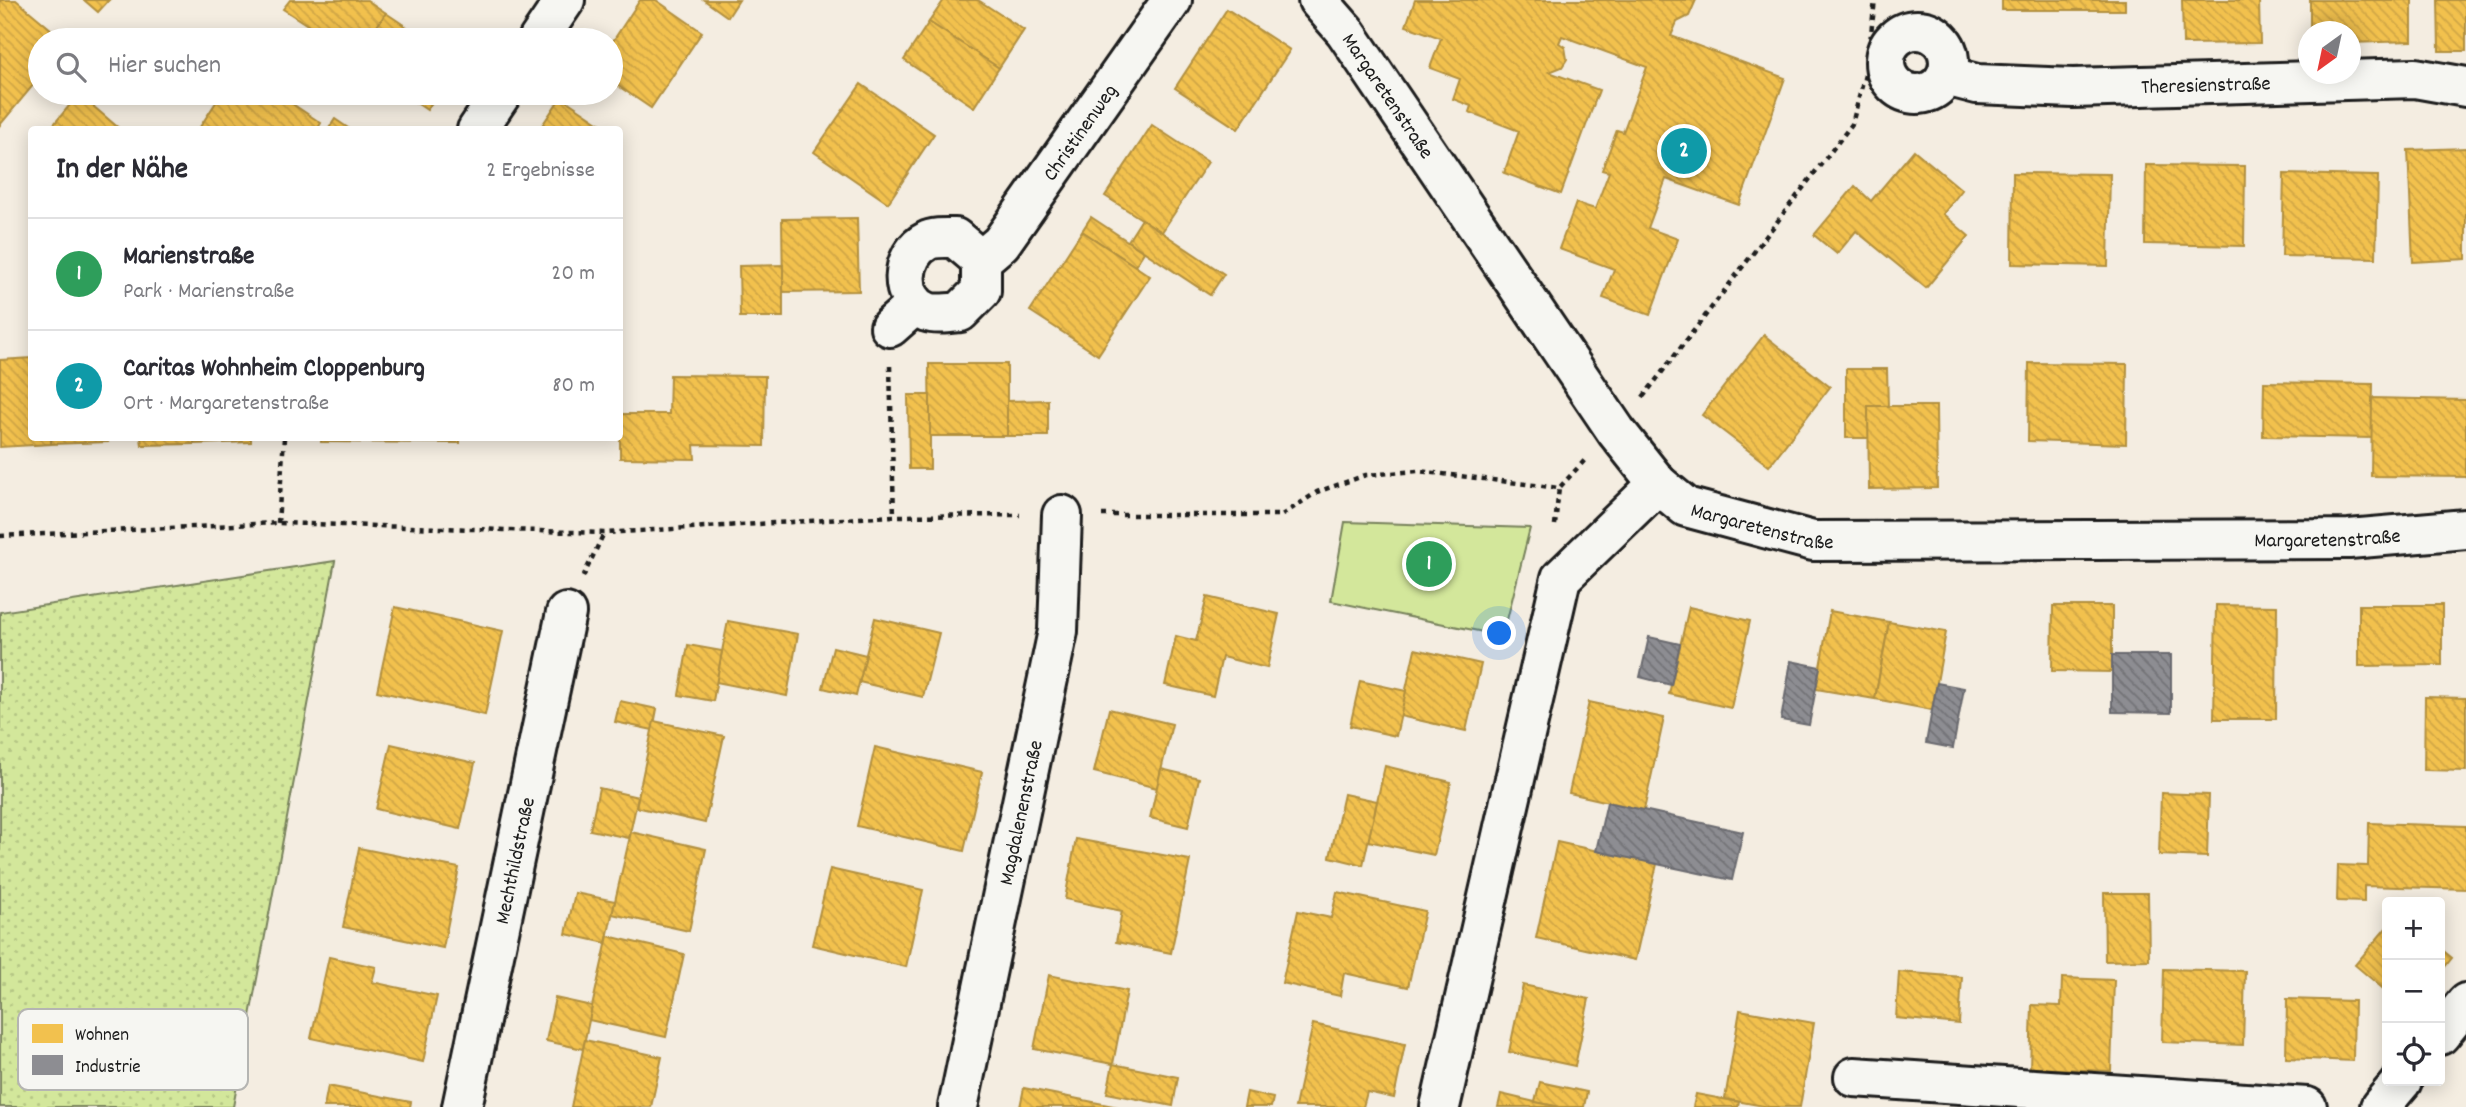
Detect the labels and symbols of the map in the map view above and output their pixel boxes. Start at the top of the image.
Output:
north arrow [2298,21,2361,84]
street label: Margaretenstraße [1333,28,1440,166]
street label: Theresienstraße [2141,70,2271,104]
street label: Christinenweg [1037,79,1126,188]
pin: 2 [1661,125,1707,177]
street label: Margaretenstraße [1687,497,1834,559]
street label: Margaretenstraße [2254,523,2402,557]
pin: 1 [1406,538,1452,590]
your location [1482,616,1516,650]
street label: Magdalenenstraße [993,738,1053,888]
street label: Mechthildstraße [489,795,545,927]
legend [18,1009,248,1090]
text: Wohnen [75,1023,129,1050]
text: Industrie [75,1055,141,1082]

